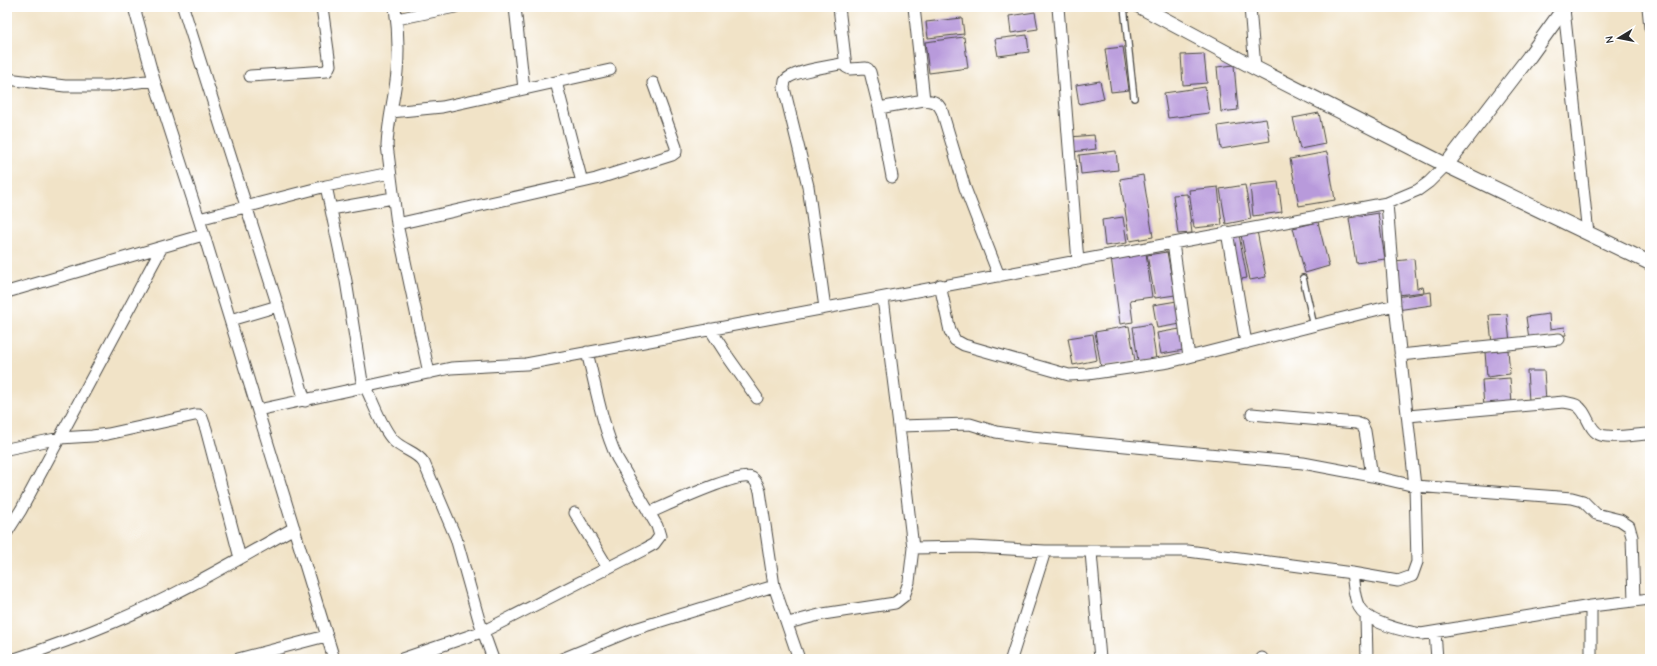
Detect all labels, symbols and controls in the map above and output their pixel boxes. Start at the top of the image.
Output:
north arrow [1599,18,1639,58]
text: N [1603,35,1617,44]

